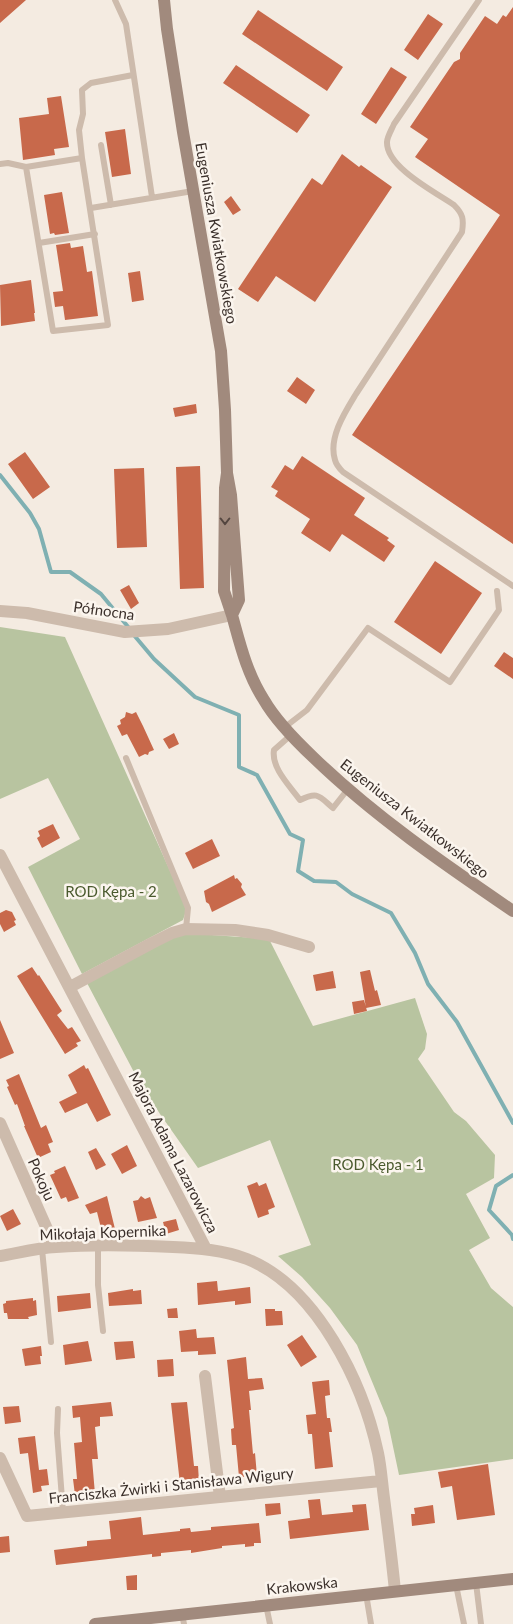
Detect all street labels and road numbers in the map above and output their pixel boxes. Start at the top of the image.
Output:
street label: Eugeniusza Kwiatkowskiego [192,141,242,325]
street label: Północna [72,597,136,623]
street label: Eugeniusza Kwiatkowskiego [337,754,493,882]
street label: Majora Adama Lazarowicza [125,1068,223,1236]
street label: Pokoju [25,1155,59,1203]
street label: Mikołaja Kopernika [39,1221,167,1243]
street label: Franciszka Żwirki i Stanisława Wigury [48,1463,295,1507]
street label: Krakowska [265,1572,339,1598]

